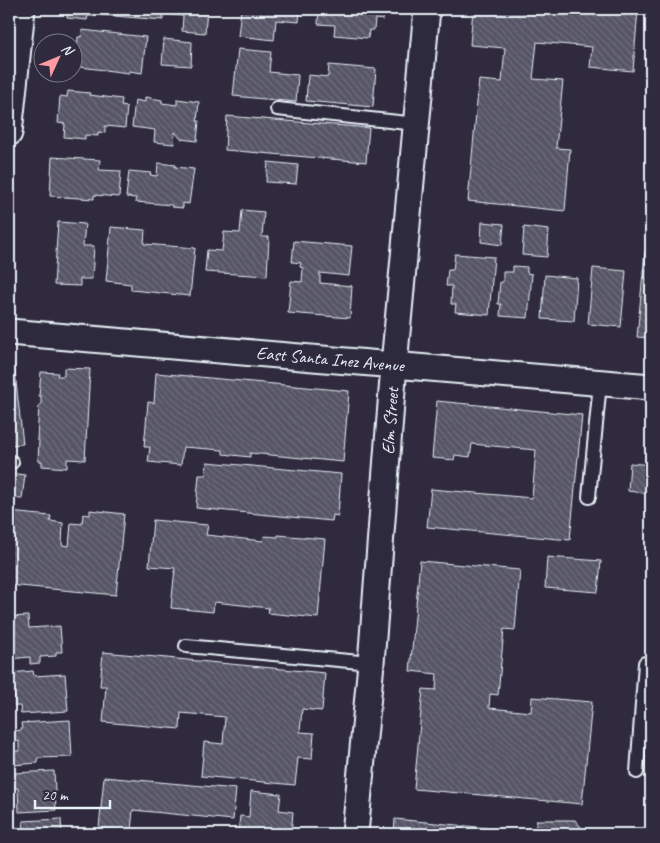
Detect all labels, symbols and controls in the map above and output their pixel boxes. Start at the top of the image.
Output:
north arrow [32,32,82,82]
text: N [58,40,78,60]
street label: East Santa Inez Avenue [255,342,406,377]
street label: Elm Street [377,385,403,455]
scale bar [35,778,110,810]
text: 20 m [42,786,69,805]

